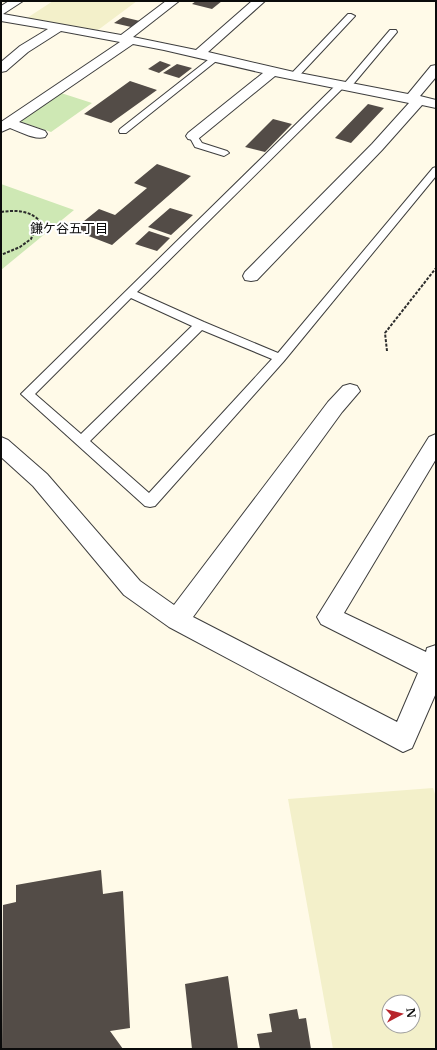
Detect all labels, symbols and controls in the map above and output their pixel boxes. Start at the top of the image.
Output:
district label: 鎌ケ谷五丁目 [30,220,108,237]
north arrow [381,994,421,1034]
text: N [403,1007,419,1019]

